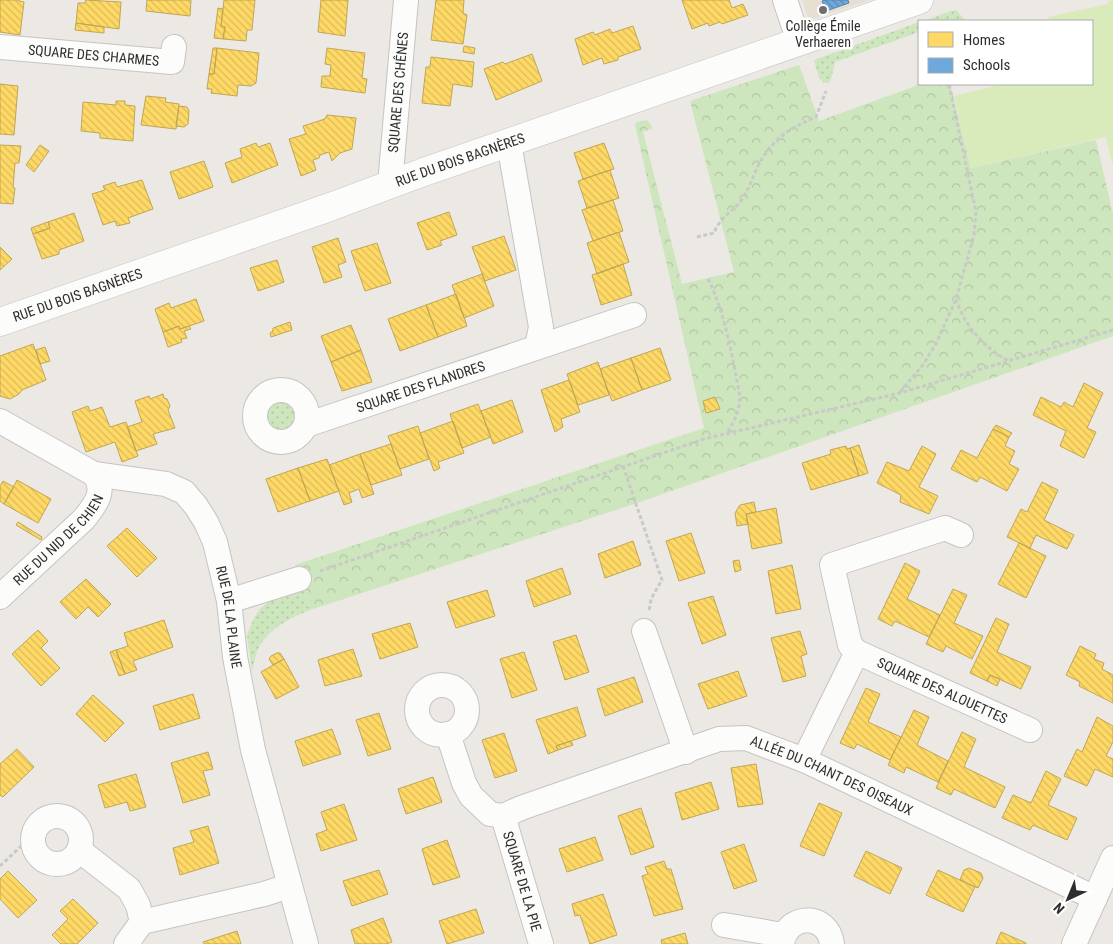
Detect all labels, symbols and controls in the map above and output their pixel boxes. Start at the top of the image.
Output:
marker: Collège Émile Verhaeren [817,4,829,16]
place label: Collège Émile Verhaeren [785,17,861,50]
legend [918,20,1093,85]
street label: SQUARE DES CHÊNES [385,31,411,153]
text: Homes [963,31,1005,49]
street label: SQUARE DES CHARMES [27,41,160,69]
text: Schools [963,56,1010,74]
street label: RUE DU BOIS BAGNÈRES [393,130,527,190]
street label: RUE DU BOIS BAGNÈRES [11,265,144,325]
street label: SQUARE DES FLANDRES [354,358,487,415]
street label: RUE DU NID DE CHIEN [10,492,106,589]
street label: RUE DE LA PLAINE [213,564,245,670]
street label: SQUARE DES ALOUETTES [875,654,1010,727]
street label: ALLÉE DU CHANT DES OISEAUX [748,732,916,819]
street label: SQUARE DE LA PIE [500,829,545,933]
north arrow [1043,874,1093,924]
text: N [1050,900,1068,917]

